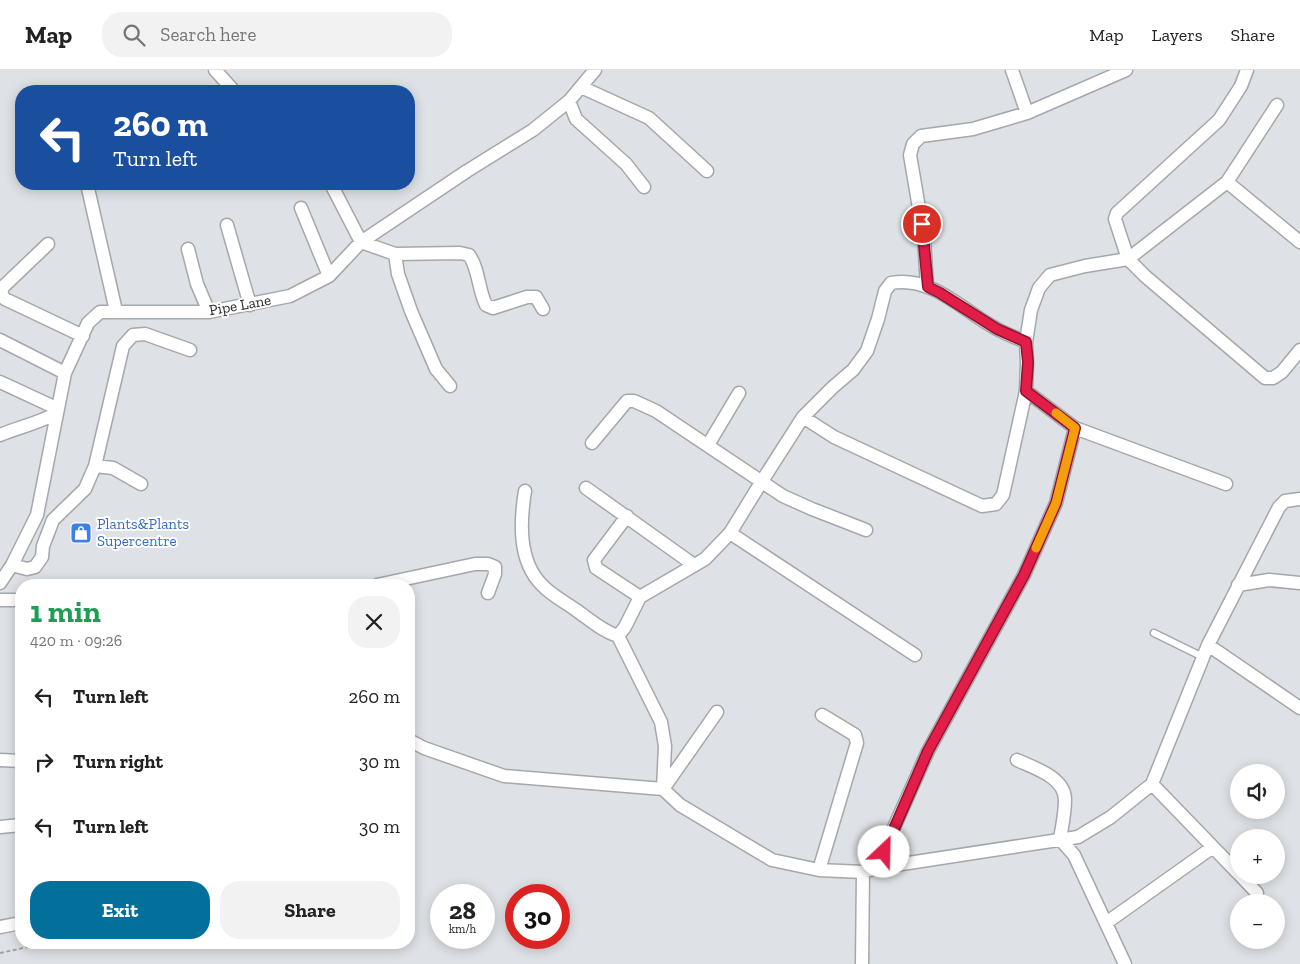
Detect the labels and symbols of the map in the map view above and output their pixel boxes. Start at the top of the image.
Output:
pin [901,203,943,245]
street label: Pipe Lane [208,291,272,319]
place label: Plants&Plants Supercentre [97,515,189,550]
shop icon: Plants&Plants Supercentre [69,521,93,545]
position arrow [857,825,909,877]
speed limit sign: 30 [505,884,570,949]

